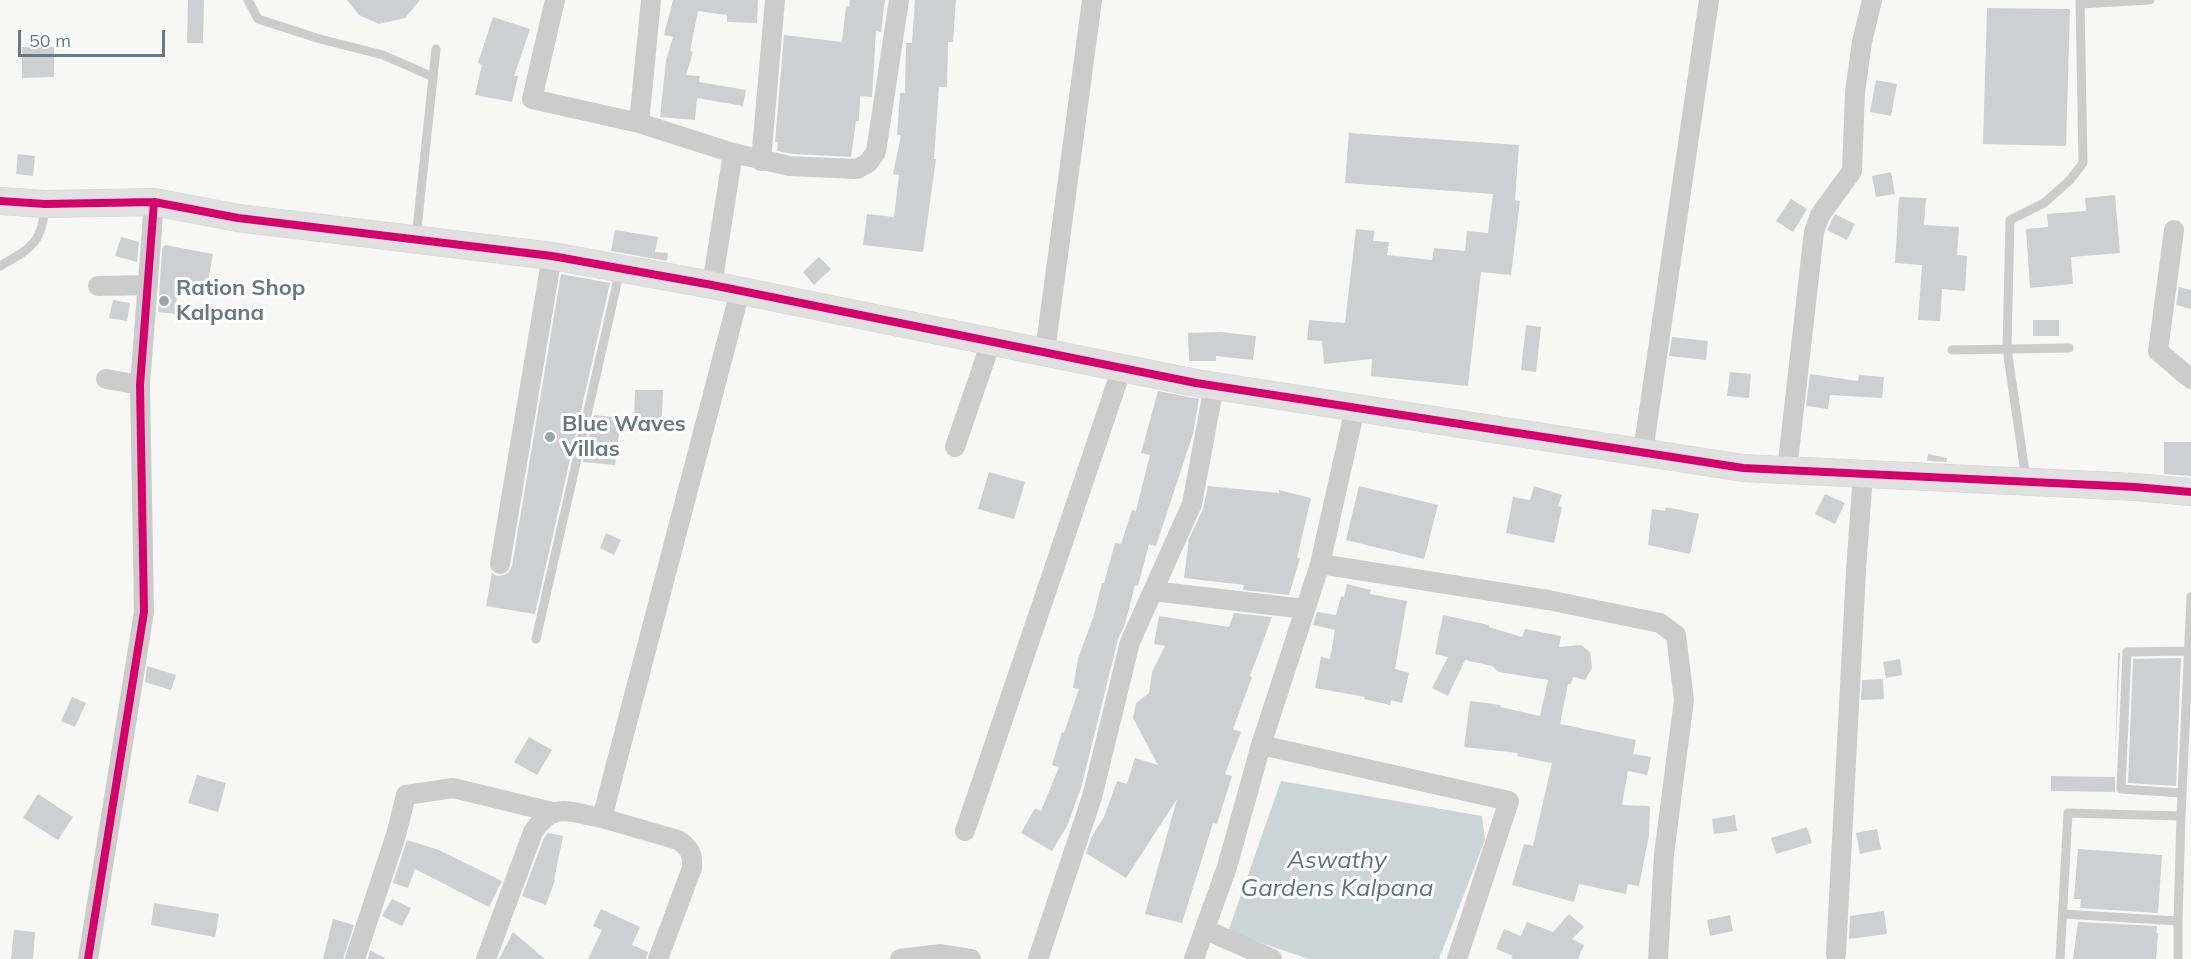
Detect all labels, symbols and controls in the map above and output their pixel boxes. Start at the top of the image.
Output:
scale bar [21,18,168,56]
text: 50 m [29,29,71,52]
place label: Ration Shop Kalpana [176,275,305,326]
marker: Ration Shop Kalpana [157,294,171,308]
place label: Blue Waves Villas [562,411,686,463]
marker: Blue Waves Villas [543,430,557,444]
water label: Aswathy Gardens Kalpana [1241,847,1433,903]

